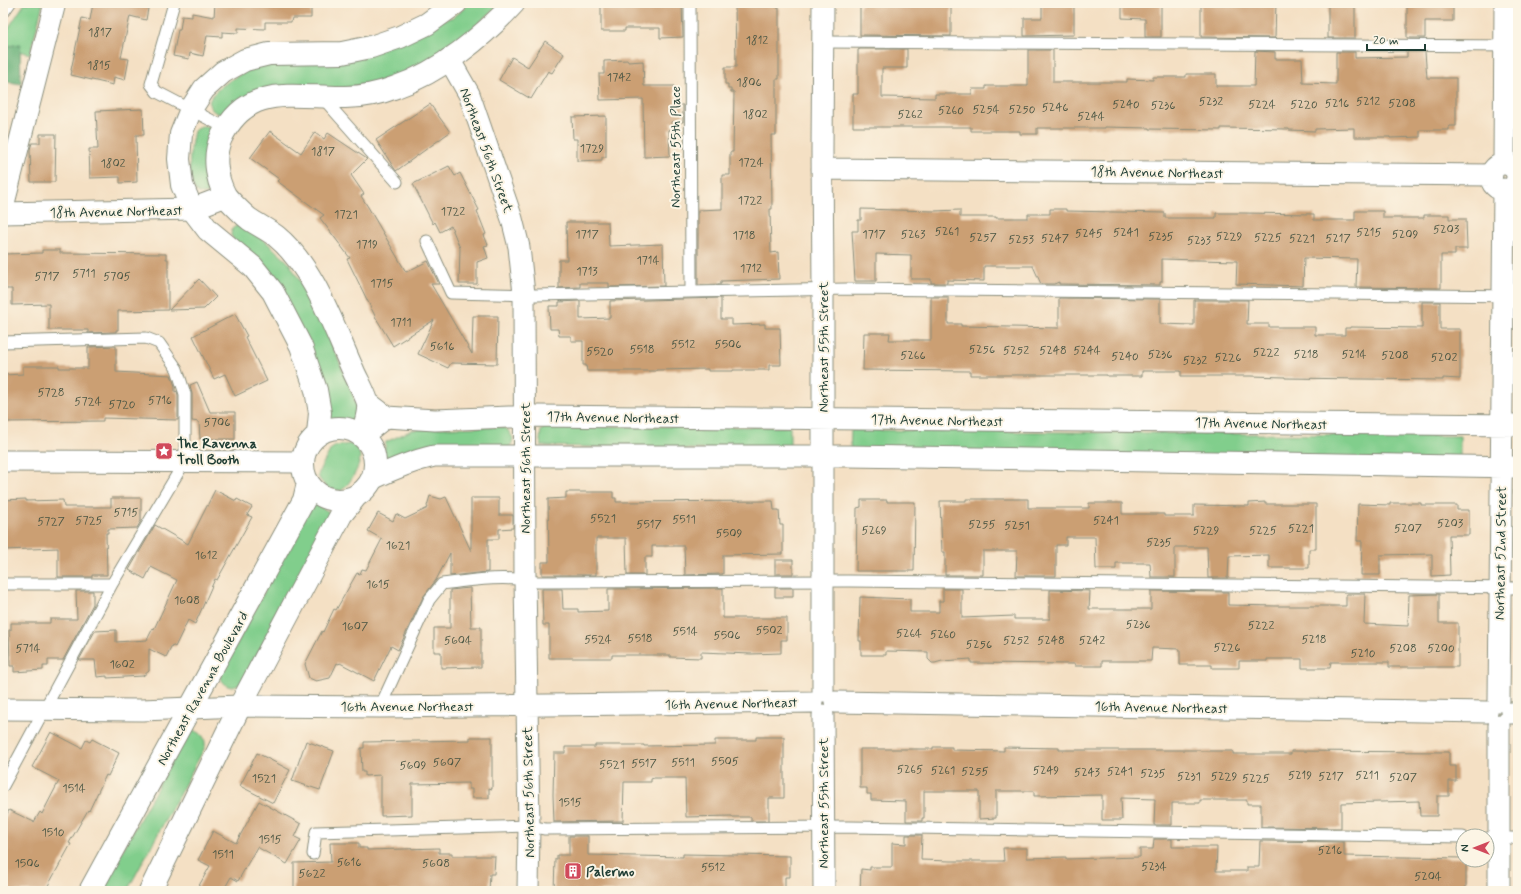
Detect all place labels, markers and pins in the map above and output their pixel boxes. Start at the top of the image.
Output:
place label: The Ravenna Troll Booth [177,435,257,469]
place icon: The Ravenna Troll Booth [154,441,174,461]
building icon: Palermo [563,861,583,881]
place label: Palermo [586,863,635,881]

